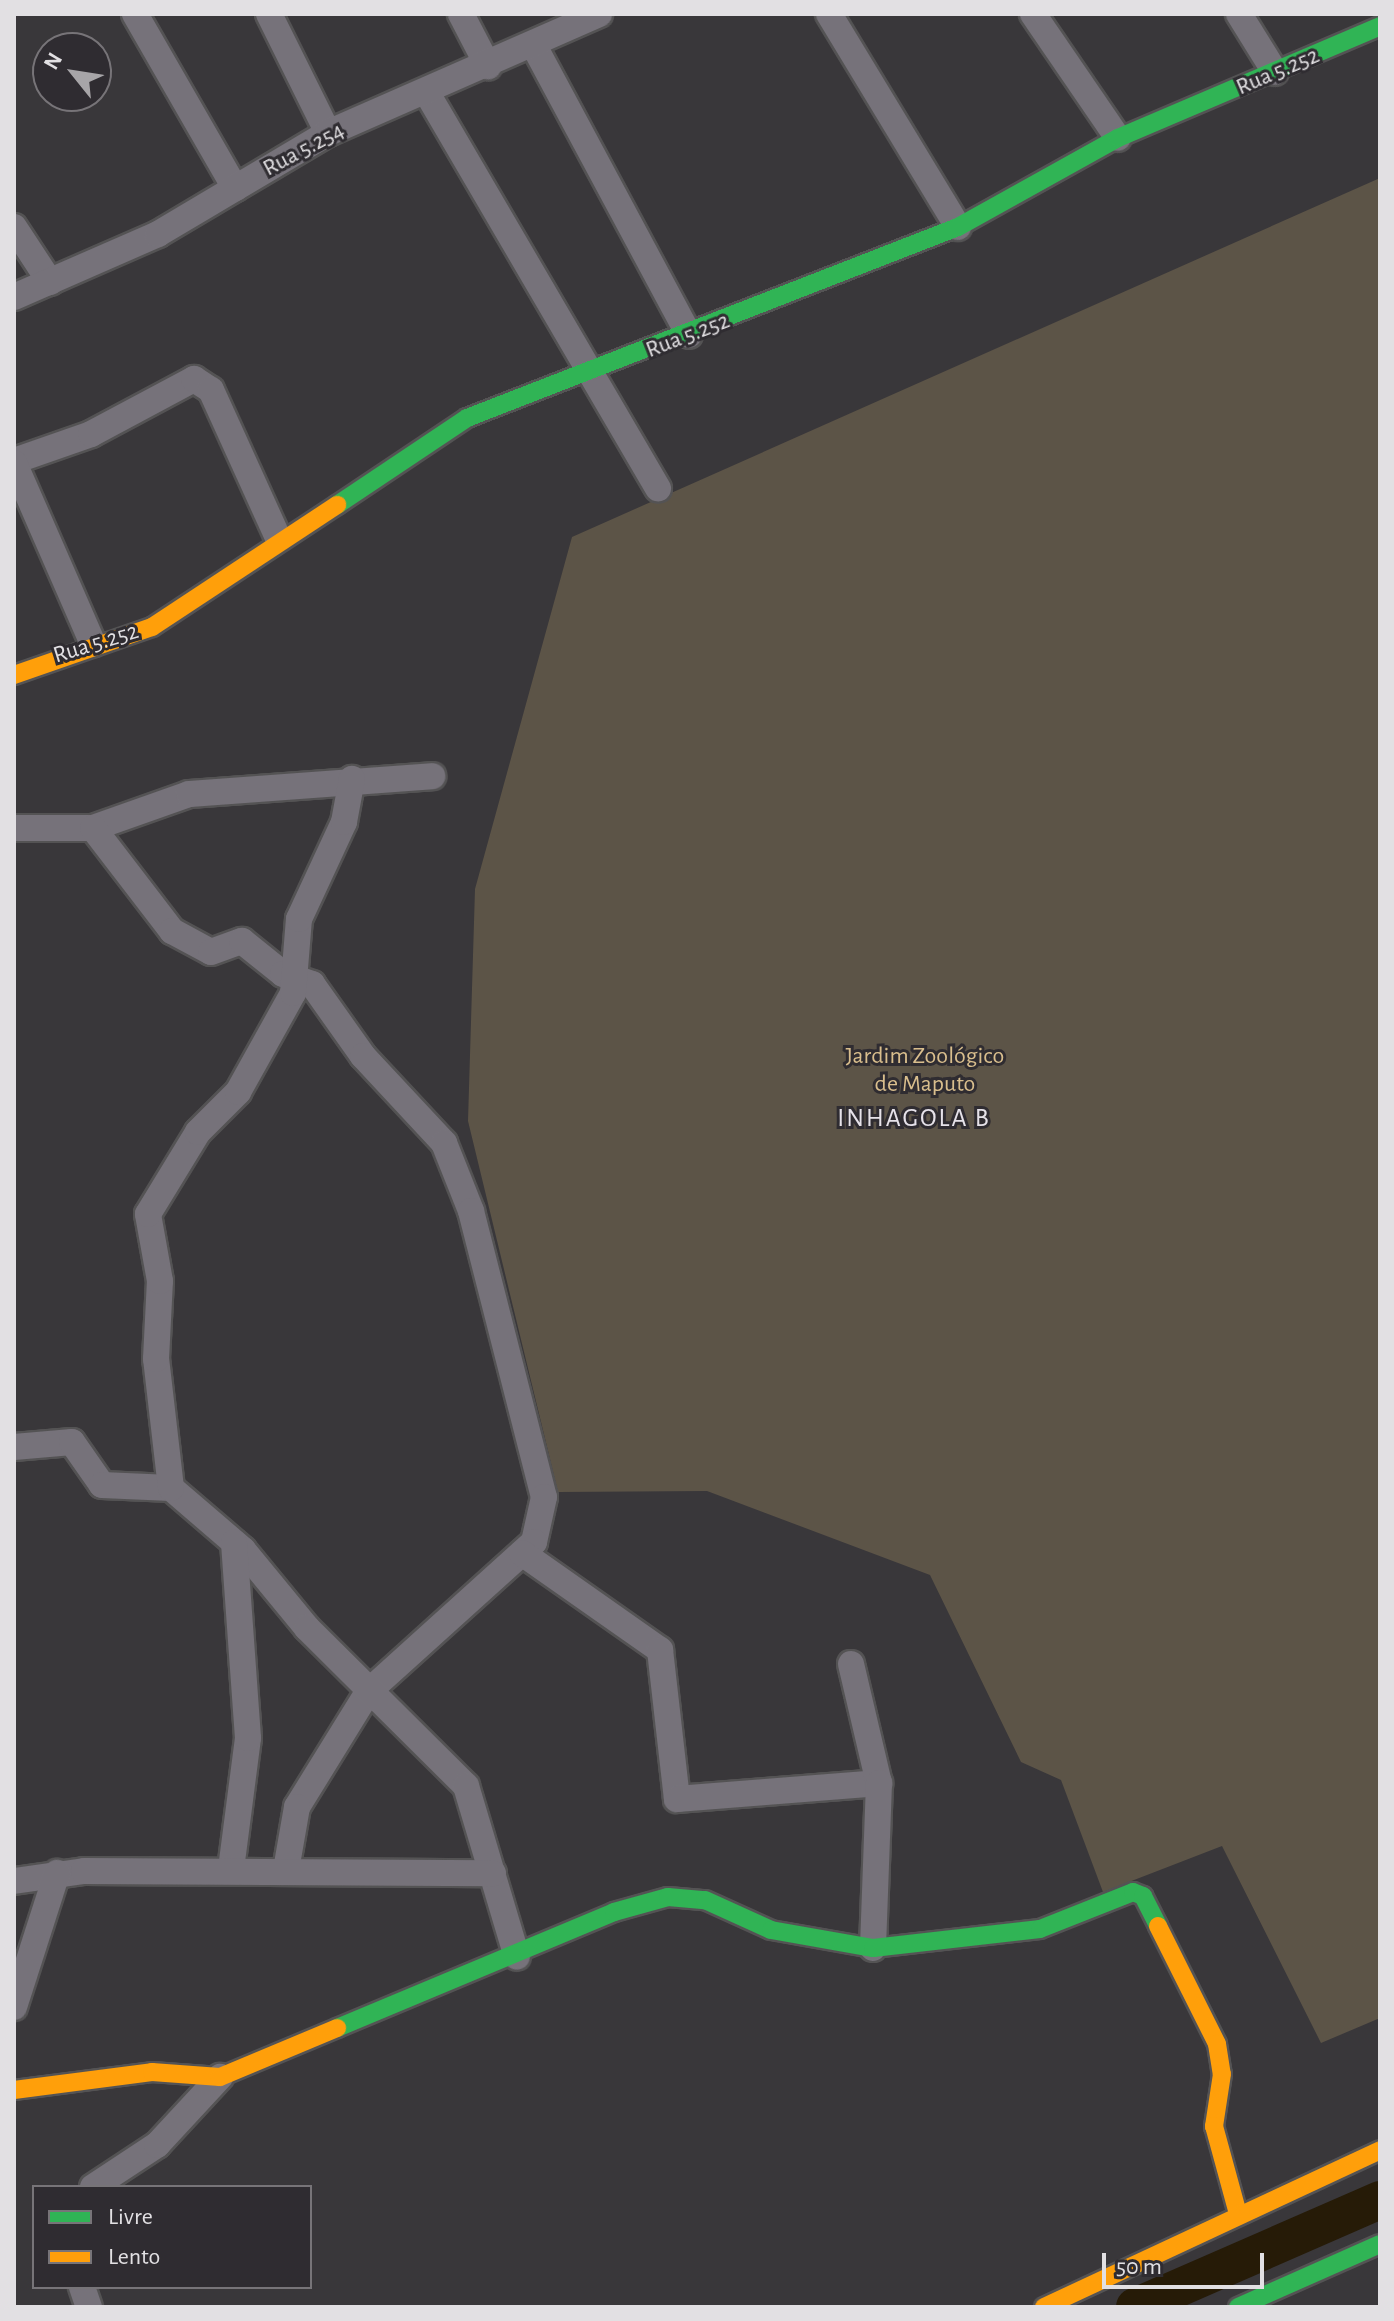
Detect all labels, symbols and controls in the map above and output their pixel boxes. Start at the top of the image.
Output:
north arrow [32,32,112,112]
street label: Rua 5.252 [1232,42,1324,102]
text: N [40,49,66,73]
street label: Rua 5.254 [258,117,350,183]
street label: Rua 5.252 [642,307,734,365]
street label: Rua 5.252 [50,617,142,671]
park label: Jardim Zoológico de Maputo [846,1043,1004,1099]
district label: INHAGOLA B [837,1103,991,1135]
legend [32,2185,312,2289]
text: Livre [108,2205,153,2229]
scale bar [1106,2237,1268,2287]
text: Lento [108,2245,160,2269]
text: 50 m [1116,2255,1162,2279]

